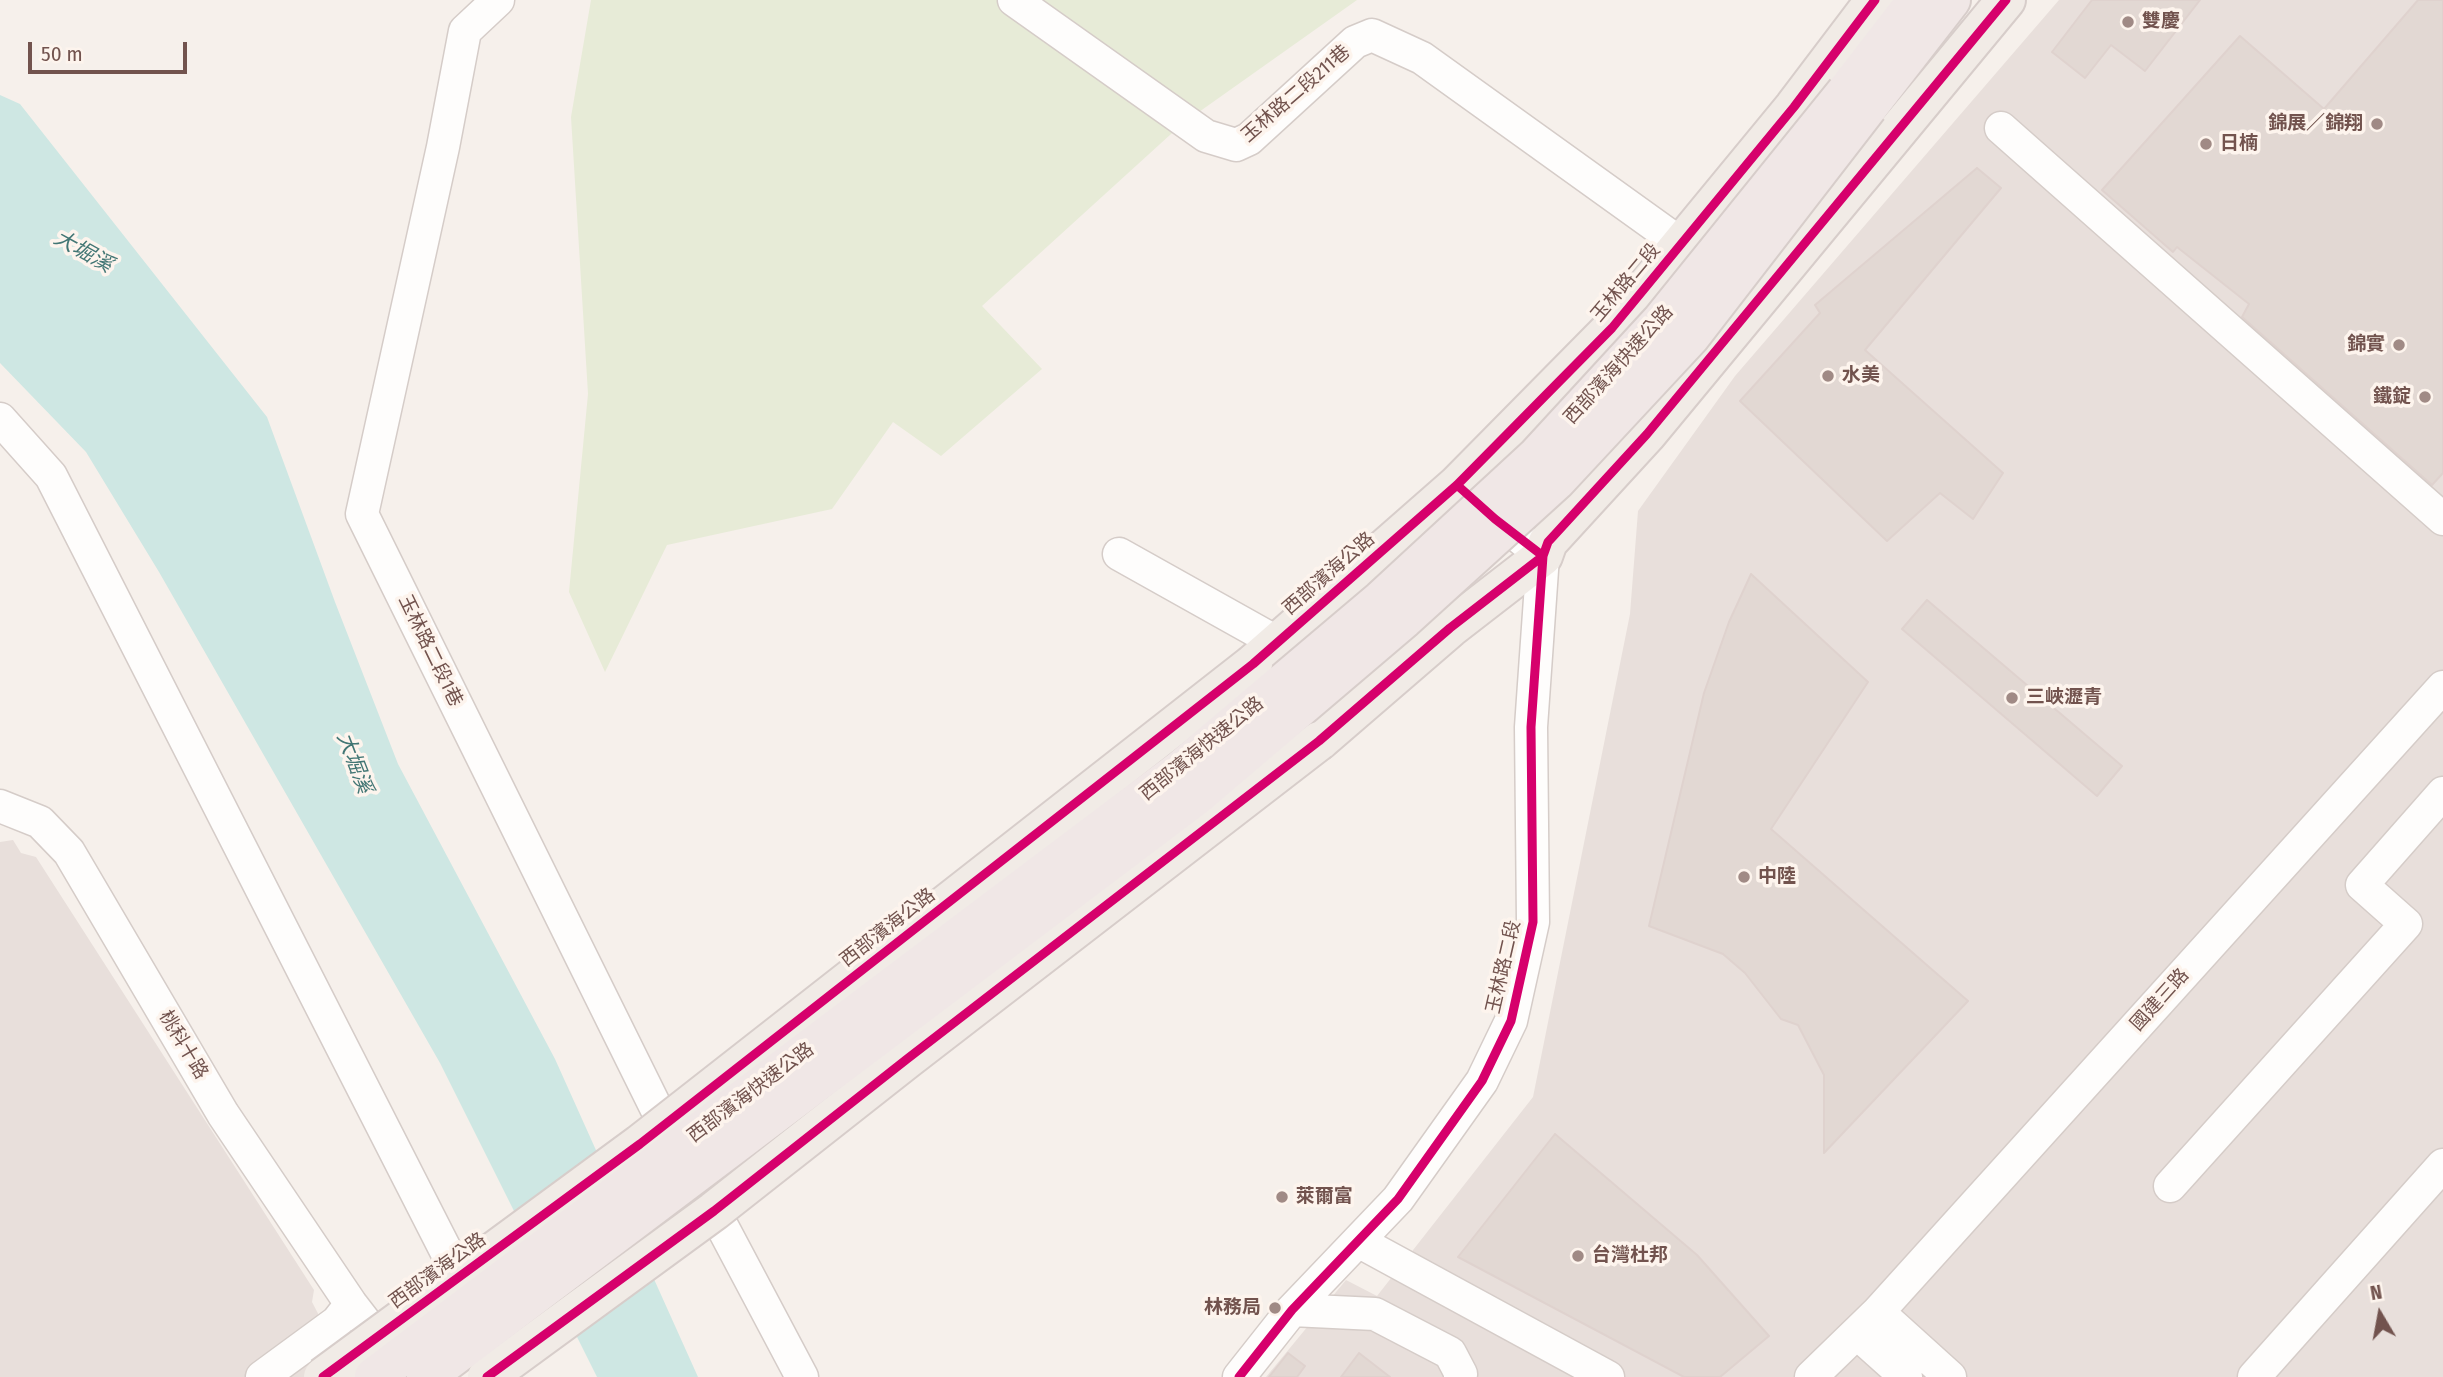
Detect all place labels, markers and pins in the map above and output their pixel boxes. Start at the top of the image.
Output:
place label: 雙慶 [2142,11,2180,33]
marker: 雙慶 [2120,14,2136,30]
place label: 錦展／錦翔 [2268,113,2363,135]
marker: 錦展／錦翔 [2369,116,2385,132]
place label: 日楠 [2220,133,2258,155]
marker: 日楠 [2198,136,2214,152]
place label: 錦實 [2347,334,2385,356]
marker: 錦實 [2391,337,2407,353]
place label: 水美 [1842,365,1880,387]
marker: 水美 [1820,368,1836,384]
place label: 鐵錠 [2373,386,2411,408]
marker: 鐵錠 [2417,389,2433,405]
place label: 三峽瀝青 [2026,687,2102,709]
marker: 三峽瀝青 [2004,690,2020,706]
place label: 中陸 [1758,866,1796,888]
marker: 中陸 [1736,869,1752,885]
place label: 萊爾富 [1296,1186,1353,1208]
marker: 萊爾富 [1274,1189,1290,1205]
place label: 台灣杜邦 [1592,1245,1668,1267]
marker: 台灣杜邦 [1570,1248,1586,1264]
place label: 林務局 [1204,1297,1261,1319]
marker: 林務局 [1267,1300,1283,1316]

